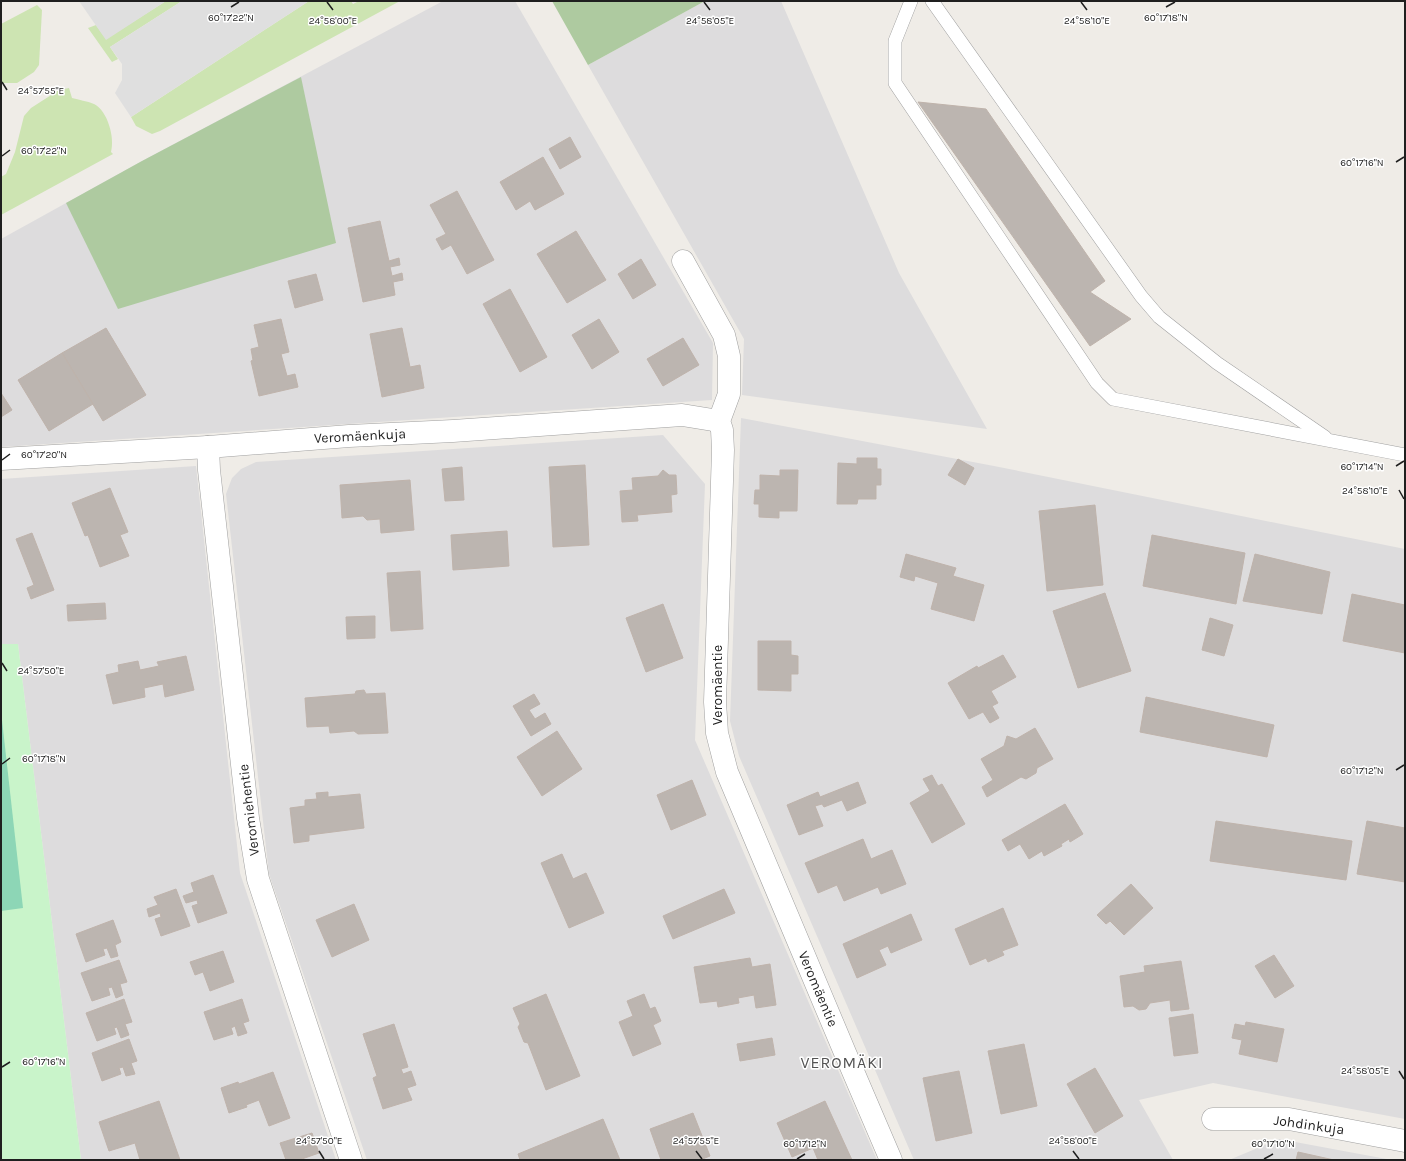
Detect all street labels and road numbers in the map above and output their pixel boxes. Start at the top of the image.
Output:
street label: Veromäenkuja [314,425,406,447]
street label: Veromäentie [709,645,726,725]
street label: Veromiehentie [235,763,263,857]
street label: Veromäentie [794,949,842,1029]
street label: Johdinkuja [1273,1112,1345,1138]

